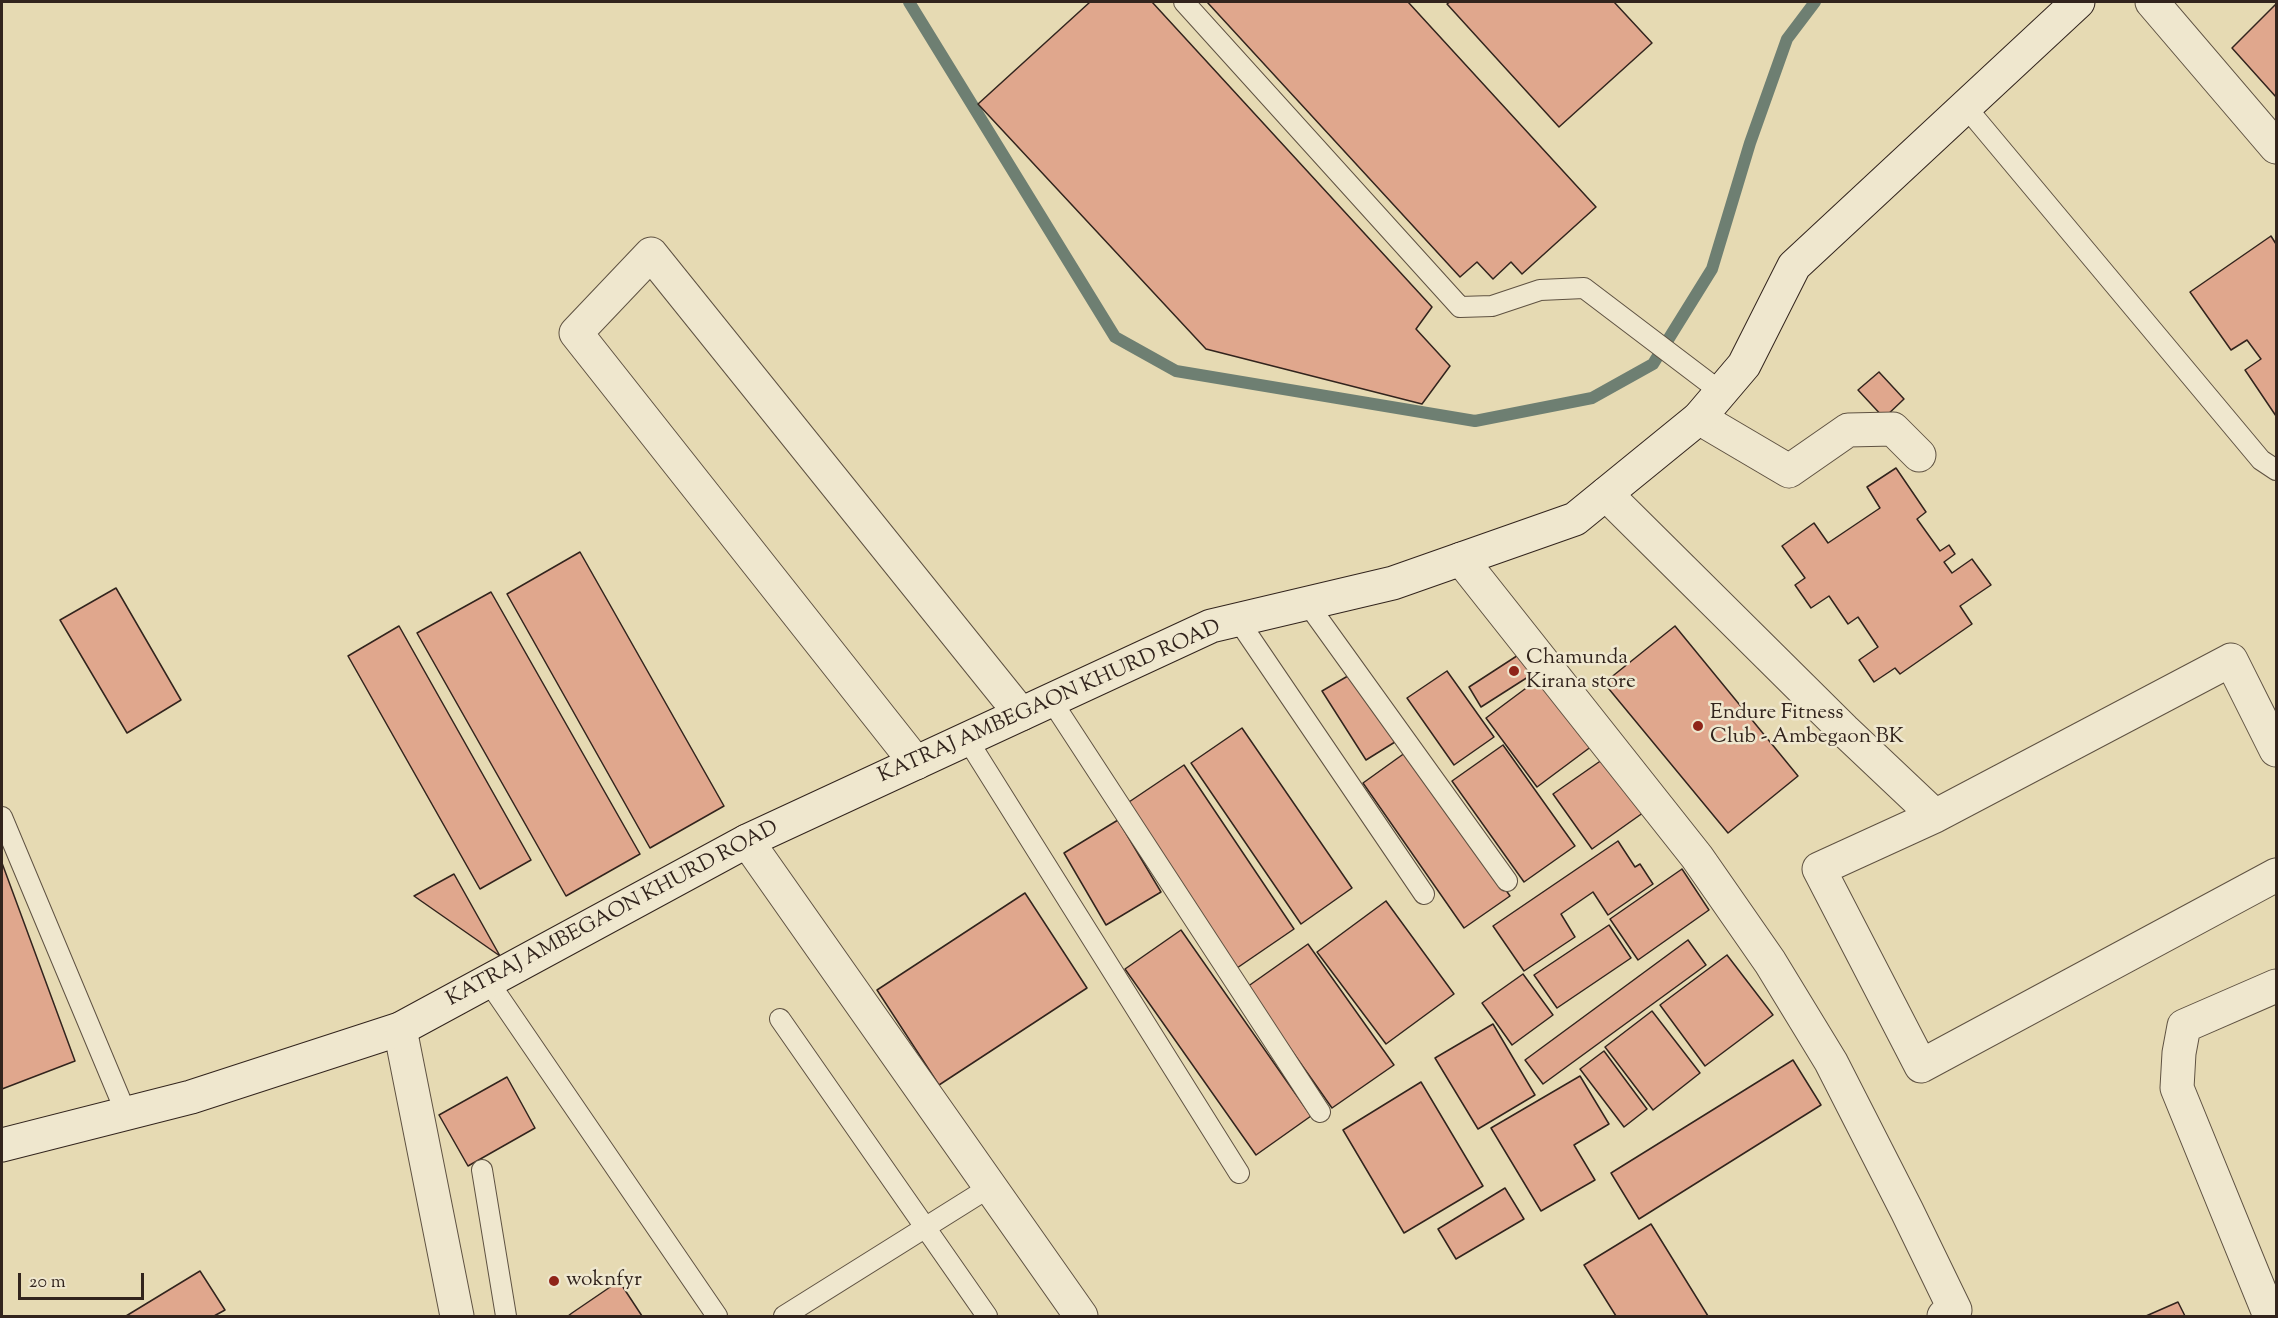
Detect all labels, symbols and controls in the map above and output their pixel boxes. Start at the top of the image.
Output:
street label: KATRAJ AMBEGAON KHURD ROAD [875,616,1225,790]
place label: Chamunda Kirana store [1526,646,1636,696]
marker: Chamunda Kirana store [1507,664,1521,678]
place label: Endure Fitness Club - Ambegaon BK [1710,701,1904,751]
marker: Endure Fitness Club - Ambegaon BK [1691,719,1705,733]
street label: KATRAJ AMBEGAON KHURD ROAD [443,817,783,1013]
scale bar [21,1261,147,1299]
place label: woknfyr [566,1268,642,1294]
text: 20 m [29,1270,66,1296]
marker: woknfyr [547,1274,561,1288]

